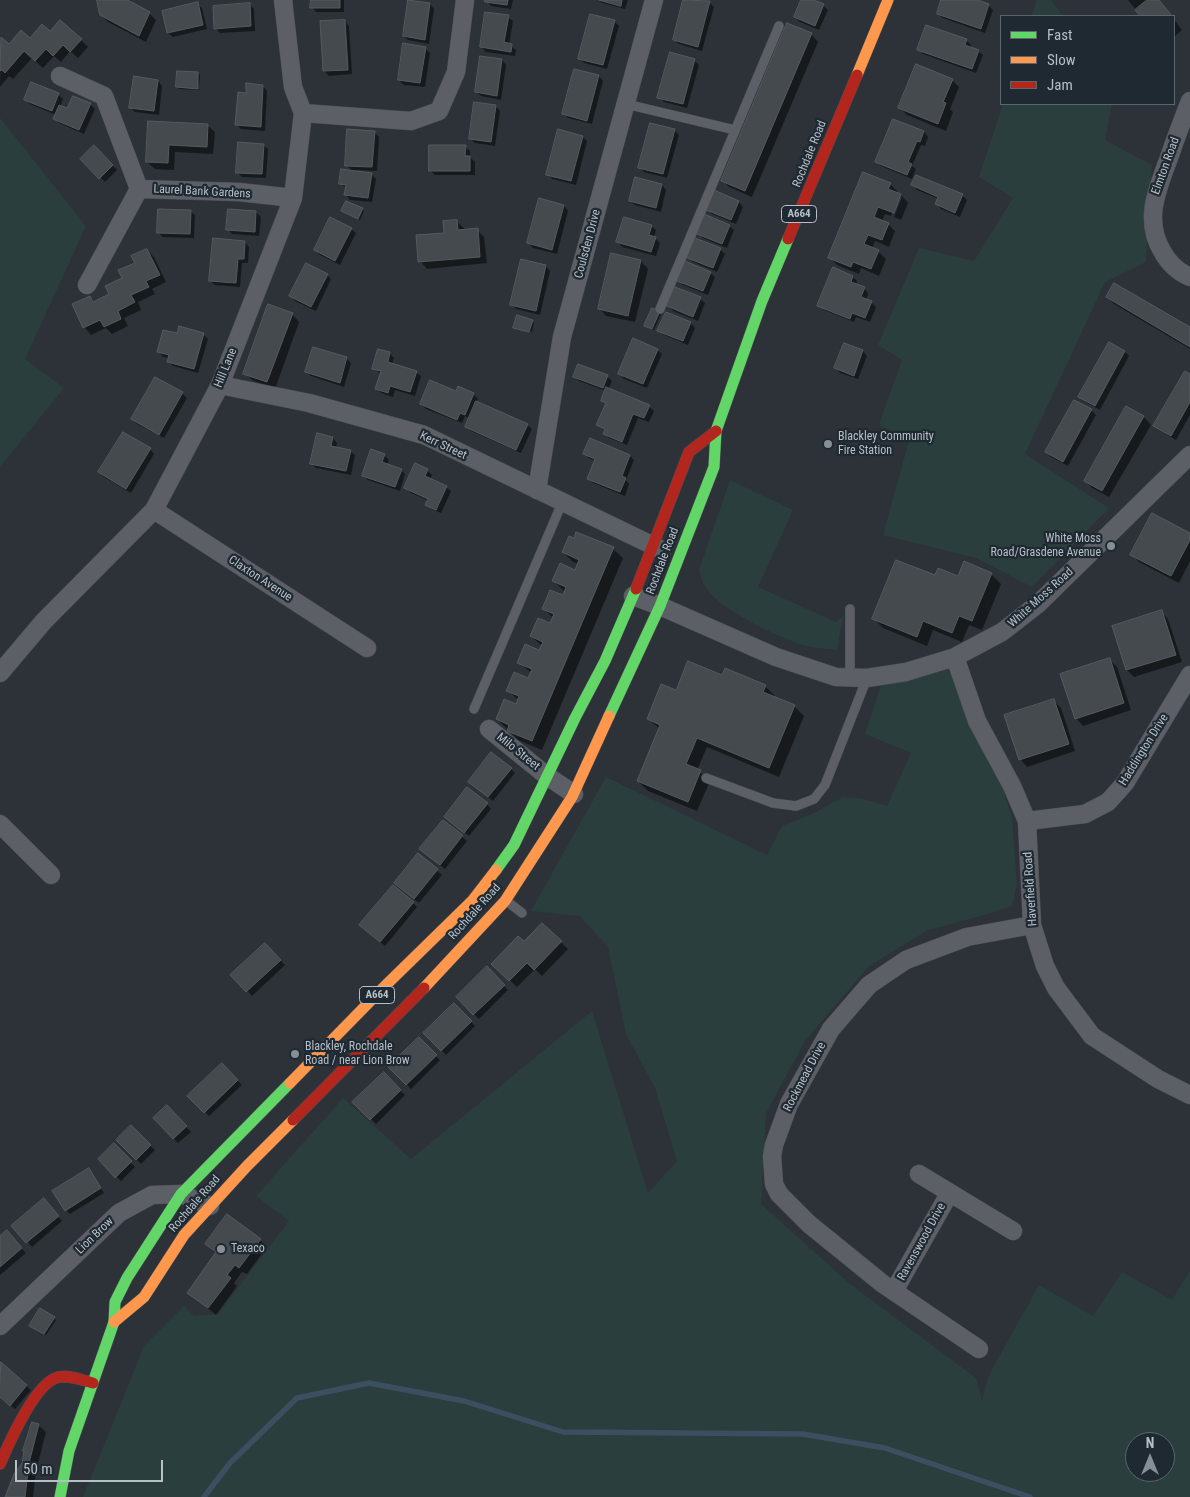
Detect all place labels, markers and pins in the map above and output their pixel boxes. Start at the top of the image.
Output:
place label: Blackley Community Fire Station [838,430,934,458]
marker: Blackley Community Fire Station [822,438,834,450]
place label: White Moss Road/Grasdene Avenue [990,532,1101,560]
marker: White Moss Road/Grasdene Avenue [1105,540,1117,552]
place label: Blackley, Rochdale Road / near Lion Brow [305,1040,410,1068]
marker: Blackley, Rochdale Road / near Lion Brow [289,1048,301,1060]
place label: Texaco [231,1242,265,1256]
marker: Texaco [215,1243,227,1255]

